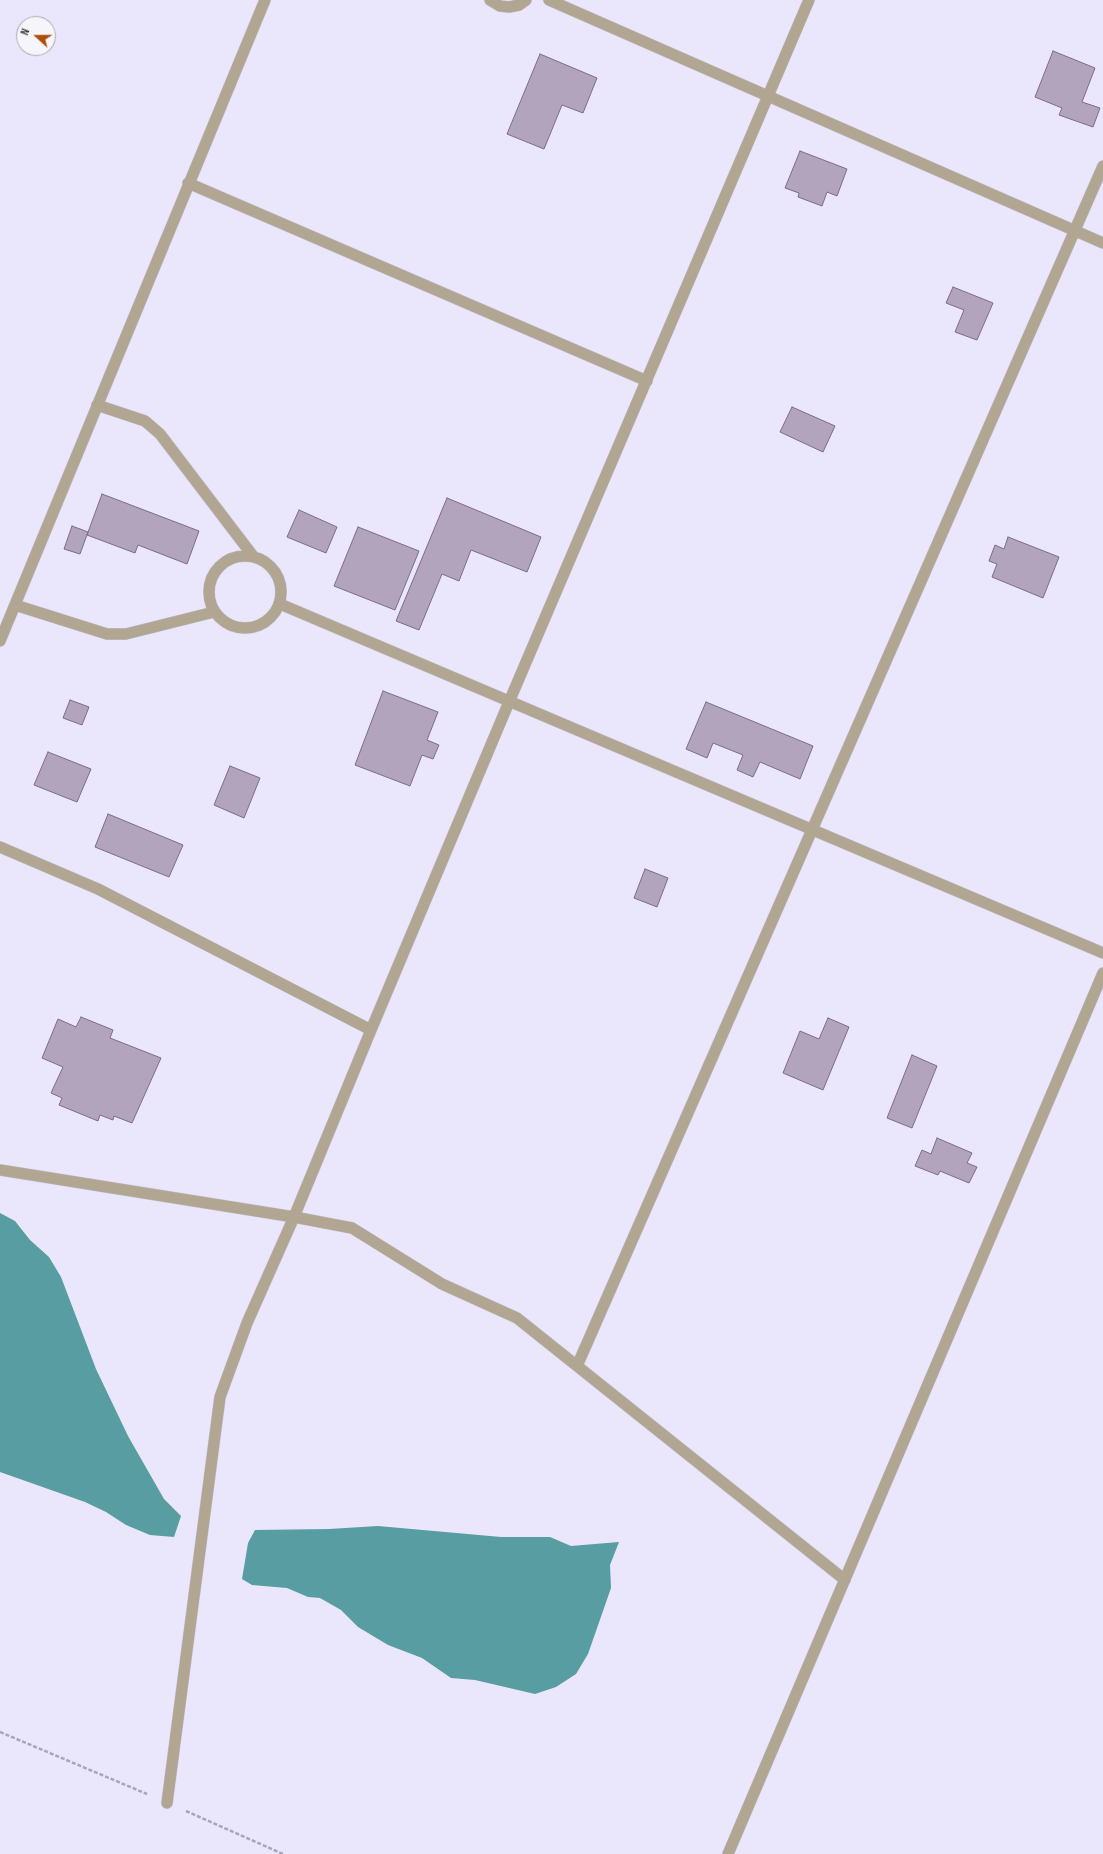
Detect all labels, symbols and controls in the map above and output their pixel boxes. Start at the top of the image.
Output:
north arrow [16,16,56,56]
text: N [18,27,32,37]

